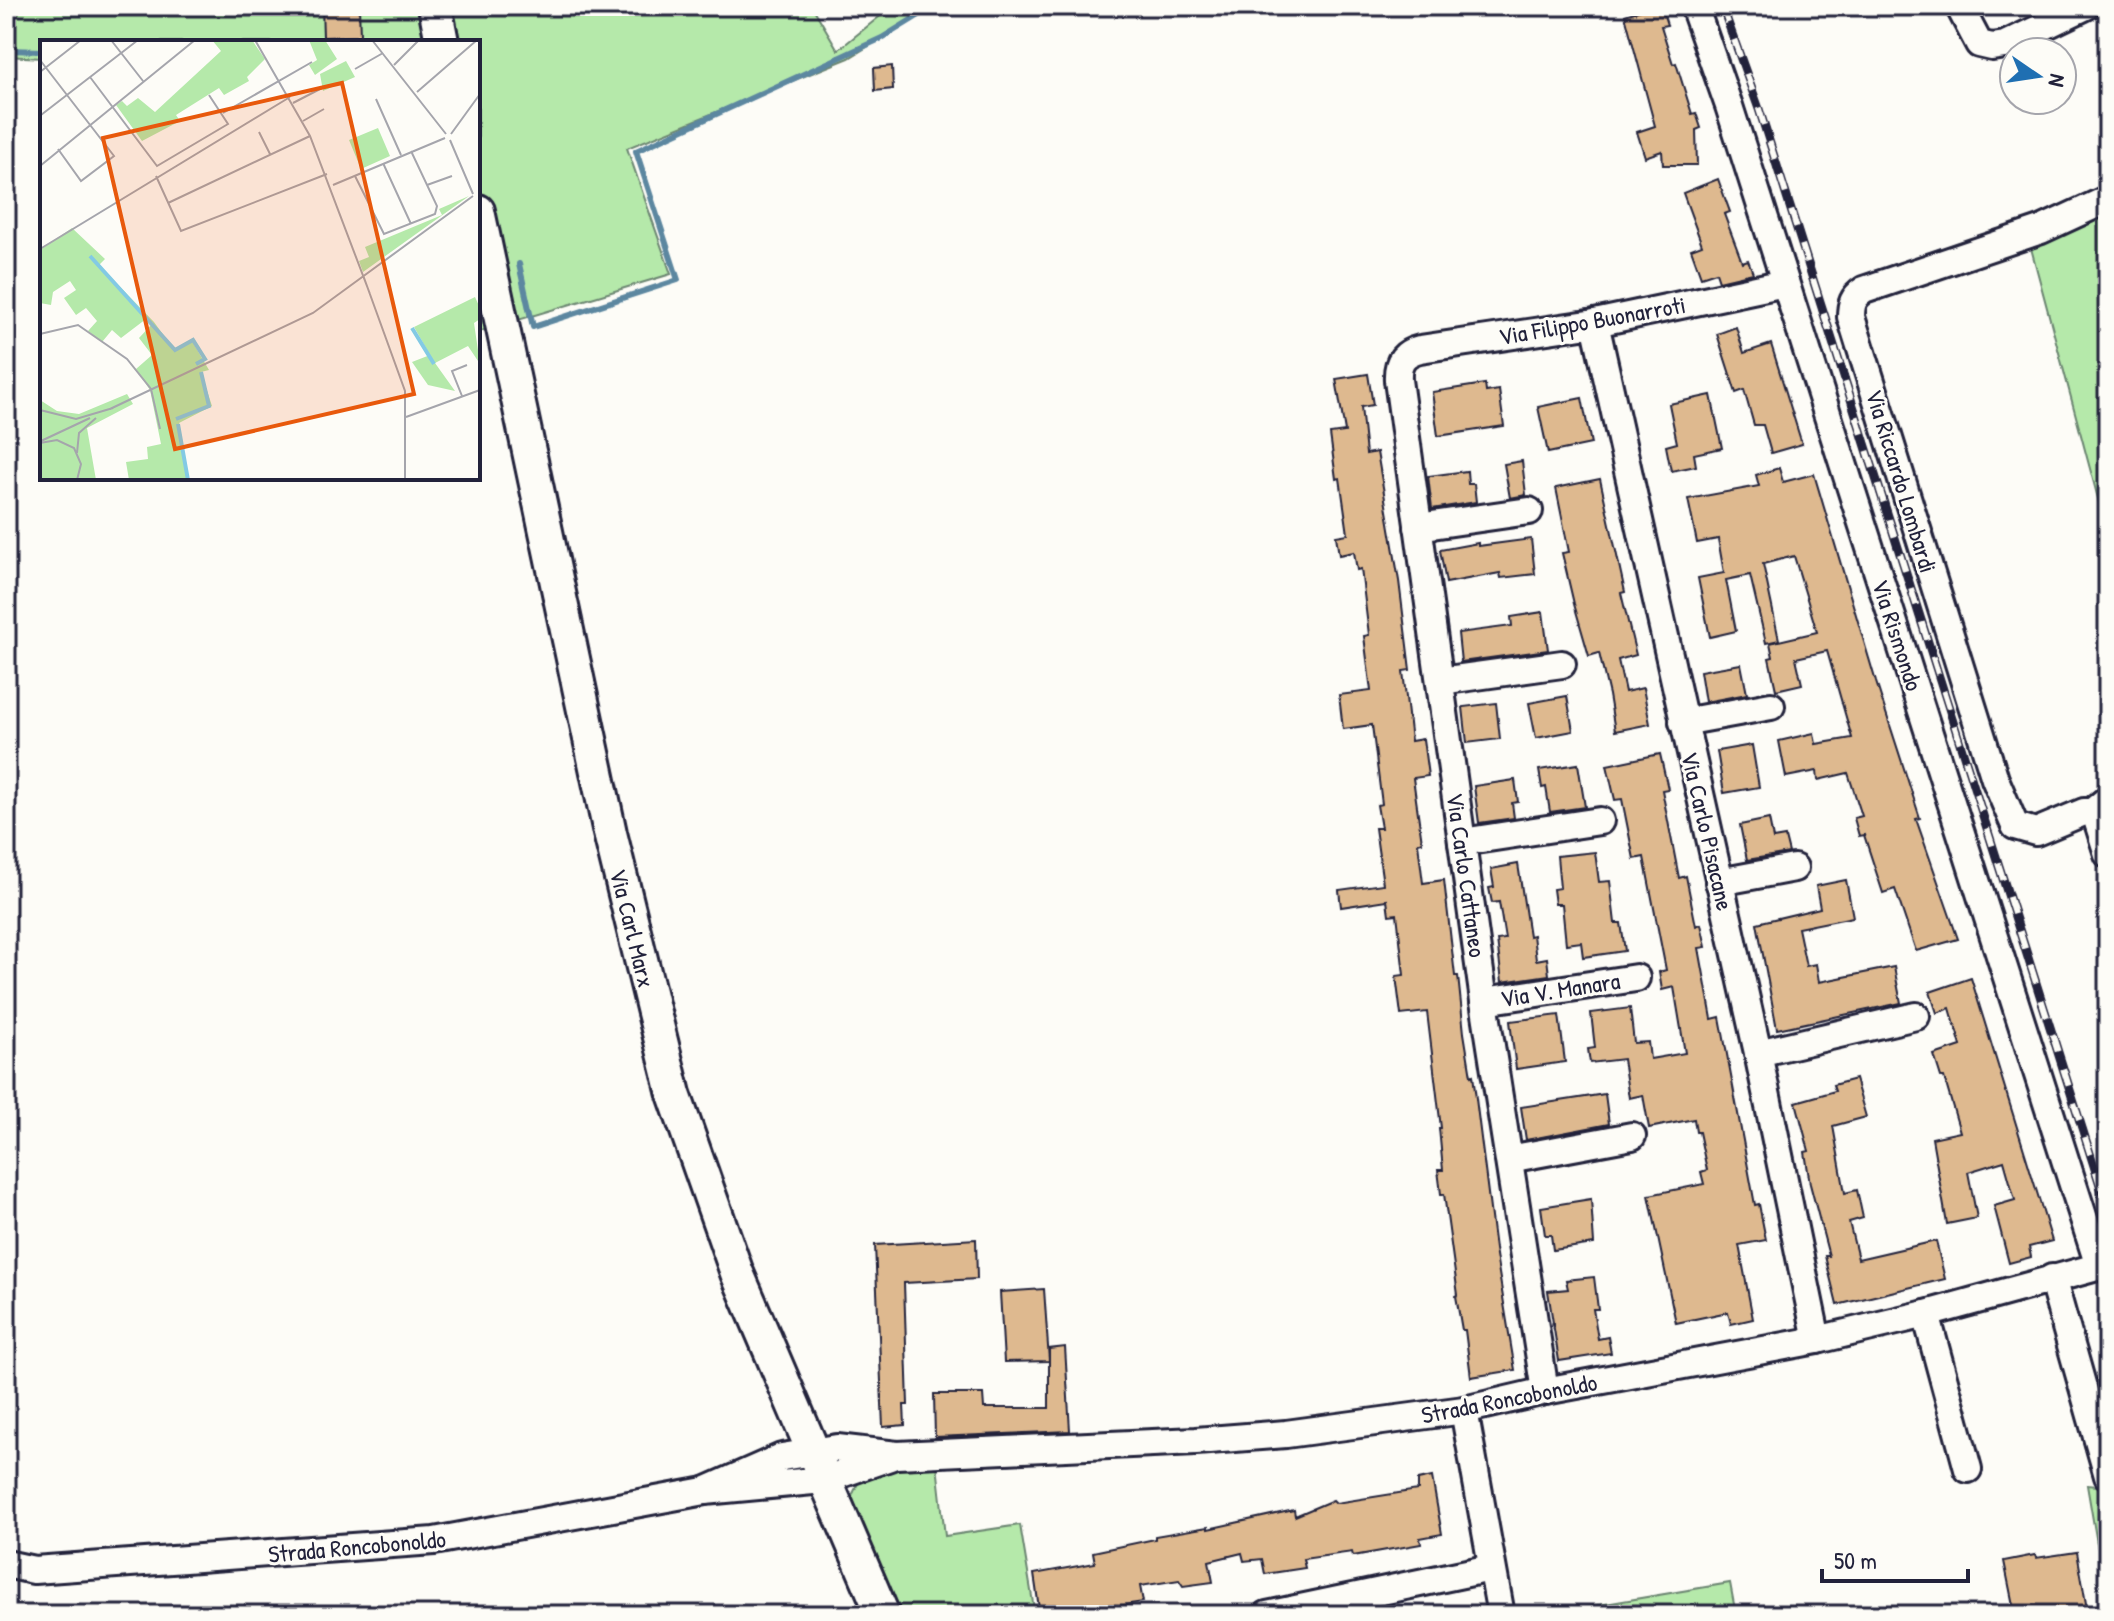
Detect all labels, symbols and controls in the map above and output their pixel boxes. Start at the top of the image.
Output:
north arrow [1998,36,2078,116]
inset map [40,40,480,480]
text: N [2041,71,2073,90]
street label: Via Filippo Buonarroti [1496,288,1688,352]
street label: Via Riccardo Lombardi [1859,385,1945,577]
street label: Via Rismondo [1865,575,1931,695]
street label: Via Carlo Pisacane [1674,749,1742,914]
street label: Via Carlo Cattaneo [1440,791,1494,960]
street label: Via Carl Marx [603,865,663,991]
street label: Via V. Manara [1498,964,1622,1014]
street label: Strada Roncobonoldo [1419,1365,1600,1431]
street label: Strada Roncobonoldo [267,1522,447,1570]
scale bar [1822,1533,1968,1583]
text: 50 m [1834,1544,1877,1576]

